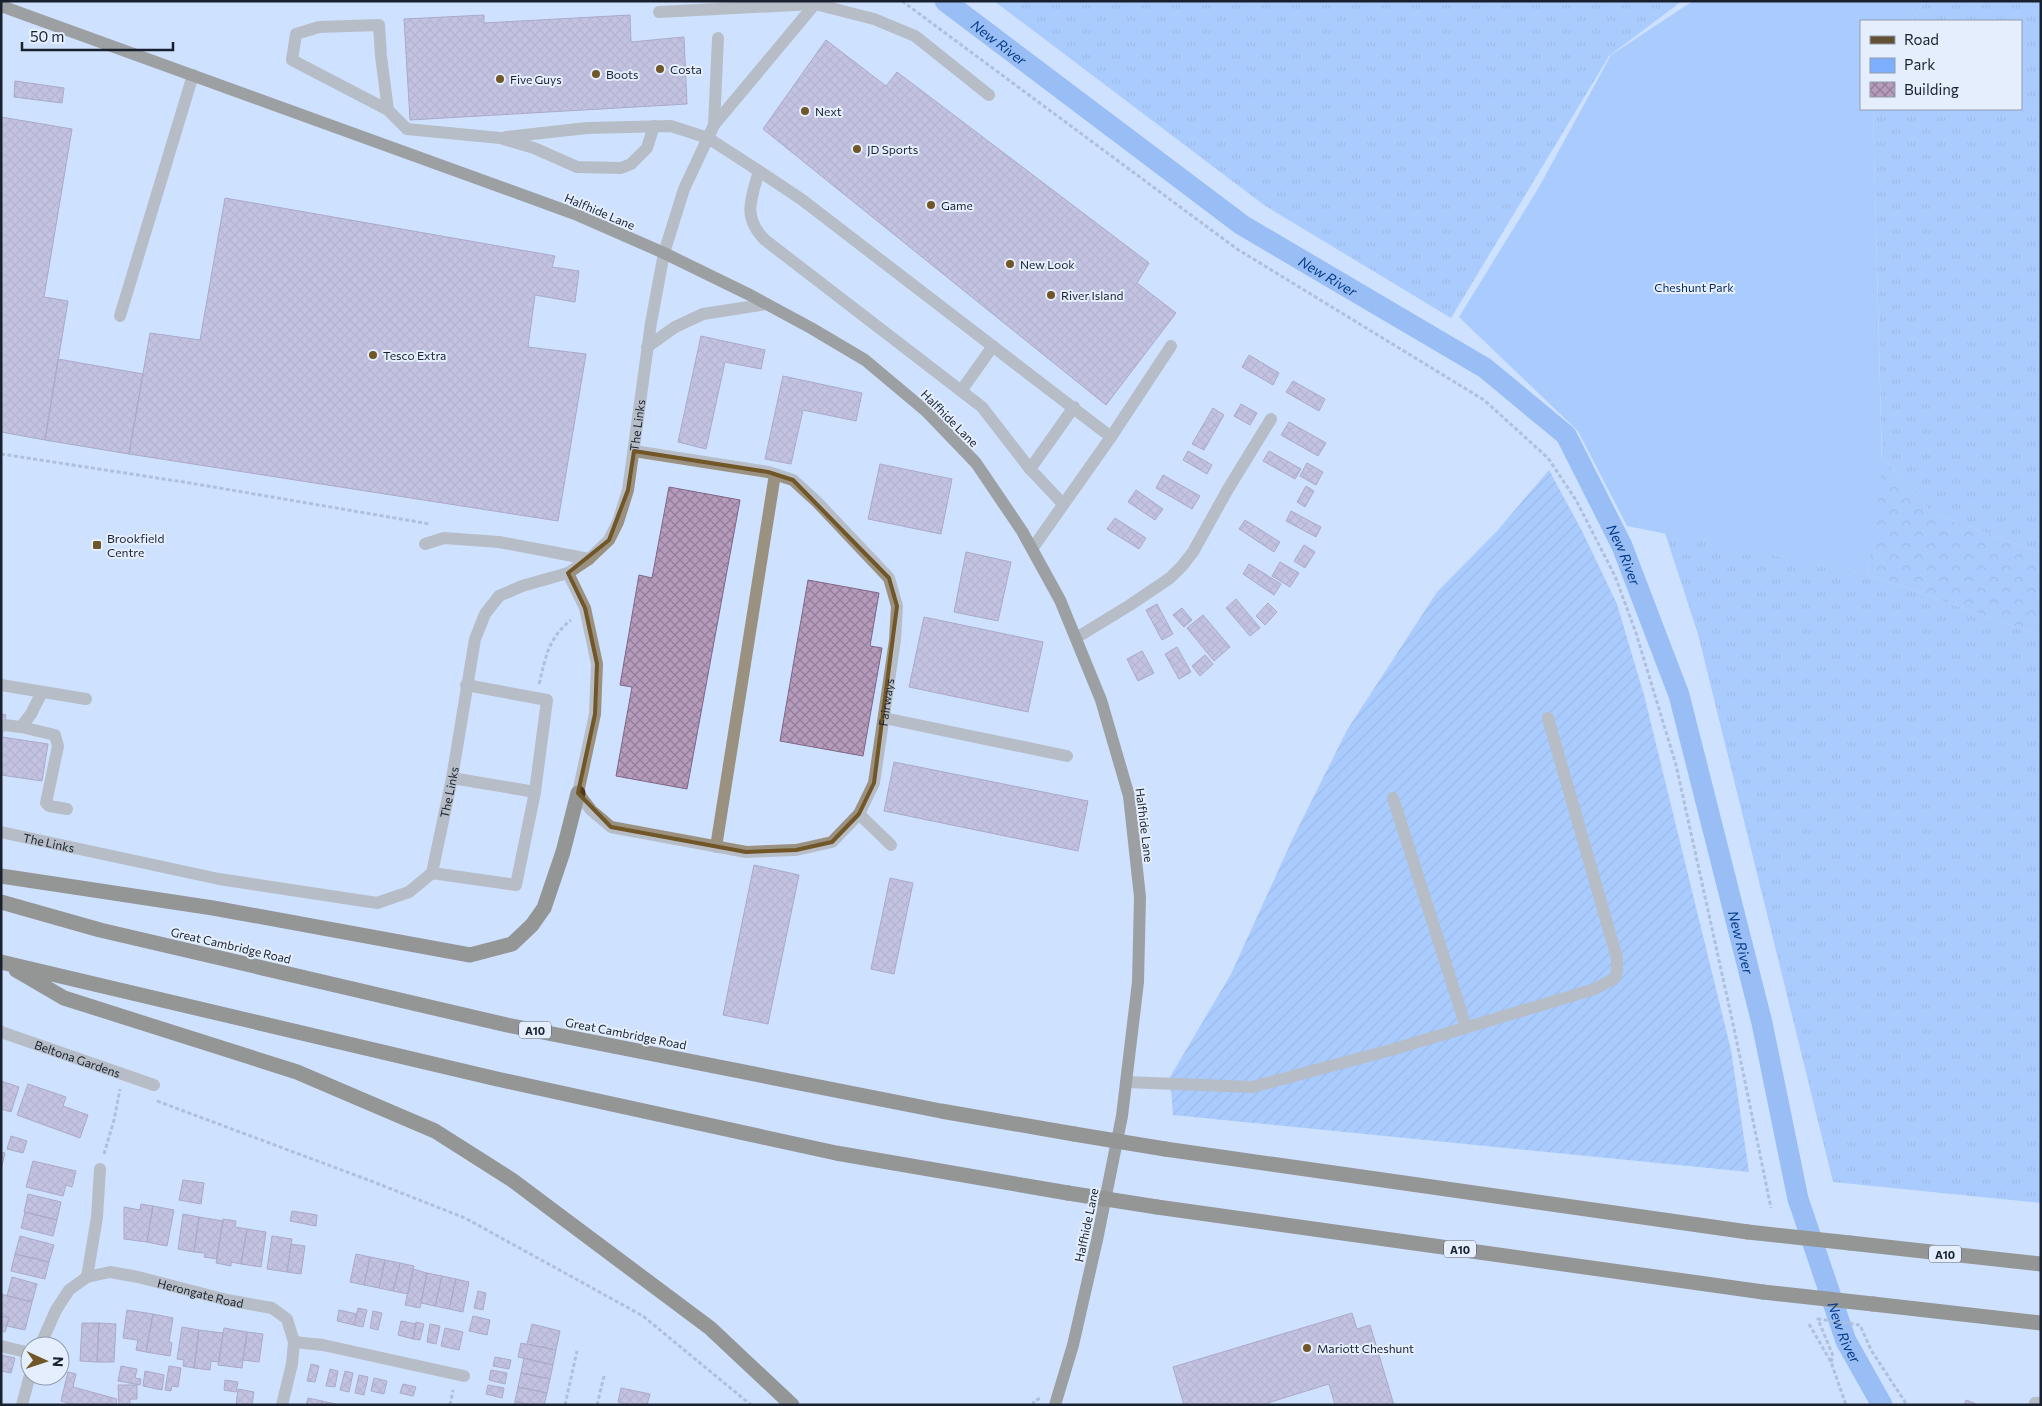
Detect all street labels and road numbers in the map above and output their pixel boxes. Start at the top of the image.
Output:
street label: Halfhide Lane [563,190,637,232]
street label: Halfhide Lane [919,387,981,449]
street label: The Links [626,398,647,452]
street label: Fairways [875,677,896,727]
street label: The Links [437,766,461,819]
street label: Halfhide Lane [1133,787,1157,863]
street label: The Links [22,830,76,855]
street label: Great Cambridge Road [169,924,293,966]
street label: Great Cambridge Road [564,1014,688,1052]
road number: A10 [519,1022,551,1038]
street label: Beltona Gardens [33,1037,122,1080]
street label: Halfhide Lane [1071,1187,1101,1263]
road number: A10 [1444,1240,1476,1258]
road number: A10 [1929,1246,1961,1262]
street label: Herongate Road [156,1275,245,1310]

